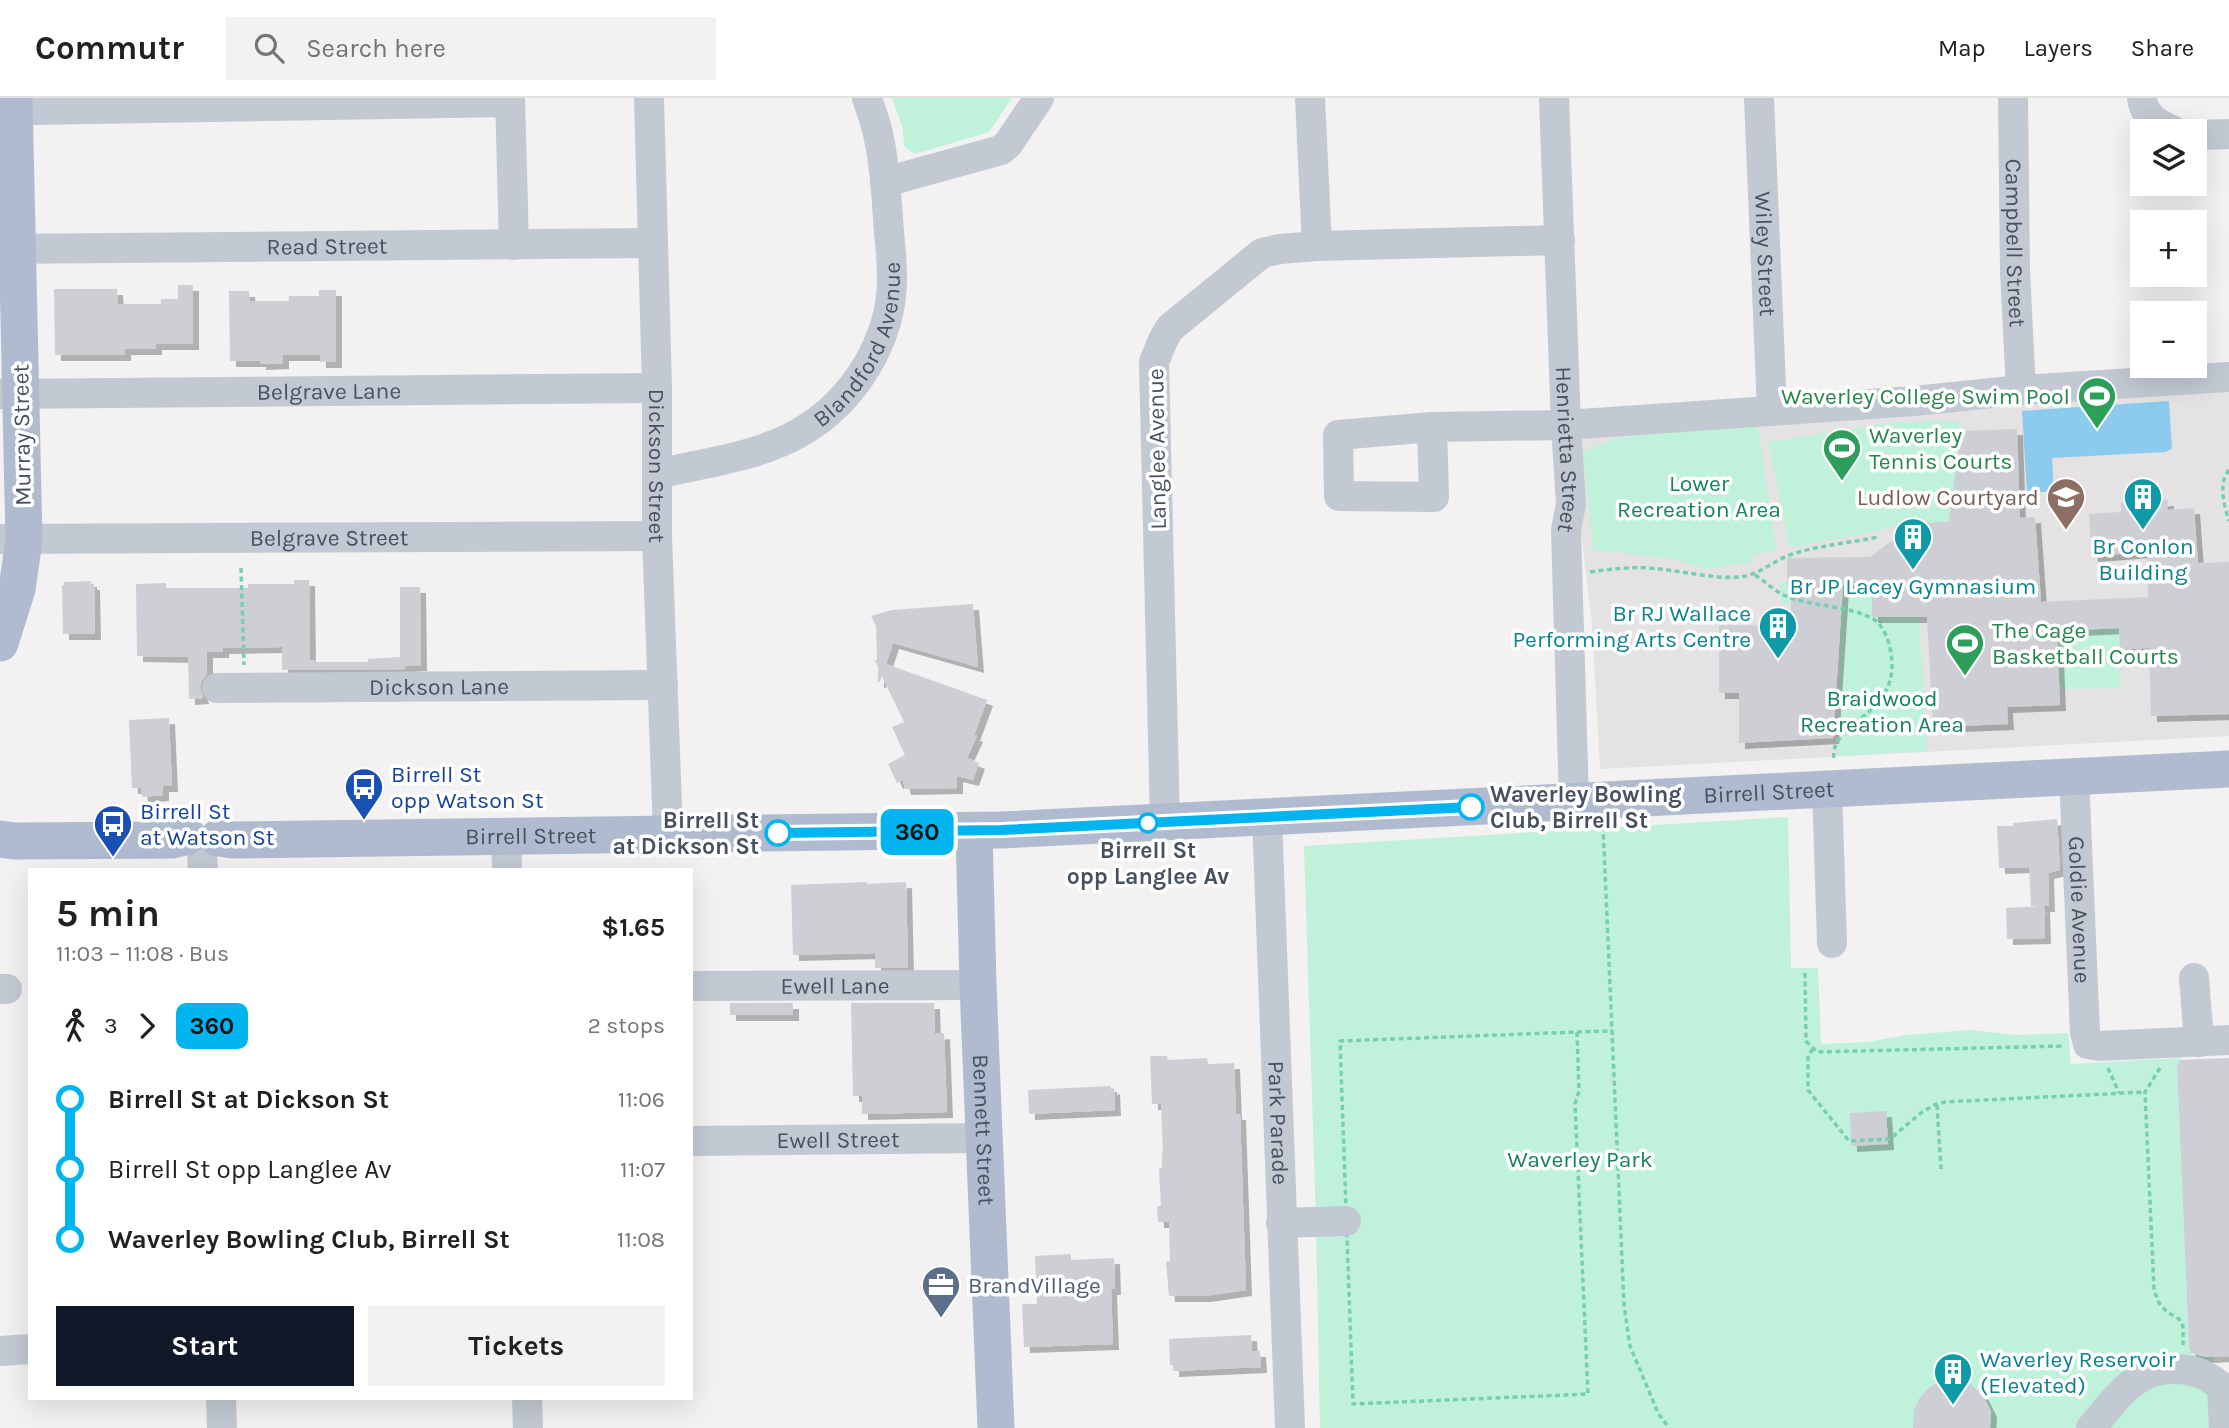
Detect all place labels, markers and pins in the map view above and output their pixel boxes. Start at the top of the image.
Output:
sports icon: Waverley College Swim Pool [2076,375,2118,430]
place label: Waverley College Swim Pool [1781,383,2070,410]
place label: Waverley Tennis Courts [1869,422,2012,475]
sports icon: Waverley Tennis Courts [1821,427,1863,482]
school or university icon: Ludlow Courtyard [2045,476,2087,531]
building icon: Br Conlon Building [2122,476,2164,531]
place label: Ludlow Courtyard [1857,484,2039,511]
building icon: Br JP Lacey Gymnasium [1892,516,1934,571]
place label: Br Conlon Building [2092,533,2194,586]
place label: Br JP Lacey Gymnasium [1790,573,2036,600]
place label: Br RJ Wallace Performing Arts Centre [1512,600,1751,653]
building icon: Br RJ Wallace Performing Arts Centre [1757,605,1799,660]
place label: The Cage Basketball Courts [1992,617,2179,670]
sports icon: The Cage Basketball Courts [1944,622,1986,677]
place label: Birrell St opp Watson St [391,761,544,814]
bus stop icon: Birrell St opp Watson St [343,766,385,821]
place label: Waverley Bowling Club, Birrell St [1490,781,1682,834]
marker: Waverley Bowling Club, Birrell St [1458,794,1484,820]
place label: Birrell St at Watson St [140,798,275,851]
bus stop icon: Birrell St at Watson St [92,803,134,858]
place label: Birrell St at Dickson St [613,807,759,860]
marker: Birrell St opp Langlee Av [1138,813,1158,833]
marker: Birrell St at Dickson St [765,820,791,846]
place label: Birrell St opp Langlee Av [1067,837,1229,890]
office icon: BrandVillage [920,1264,962,1319]
place label: BrandVillage [968,1272,1101,1299]
place label: Waverley Reservoir (Elevated) [1980,1346,2177,1399]
building icon: Waverley Reservoir (Elevated) [1932,1351,1974,1406]

